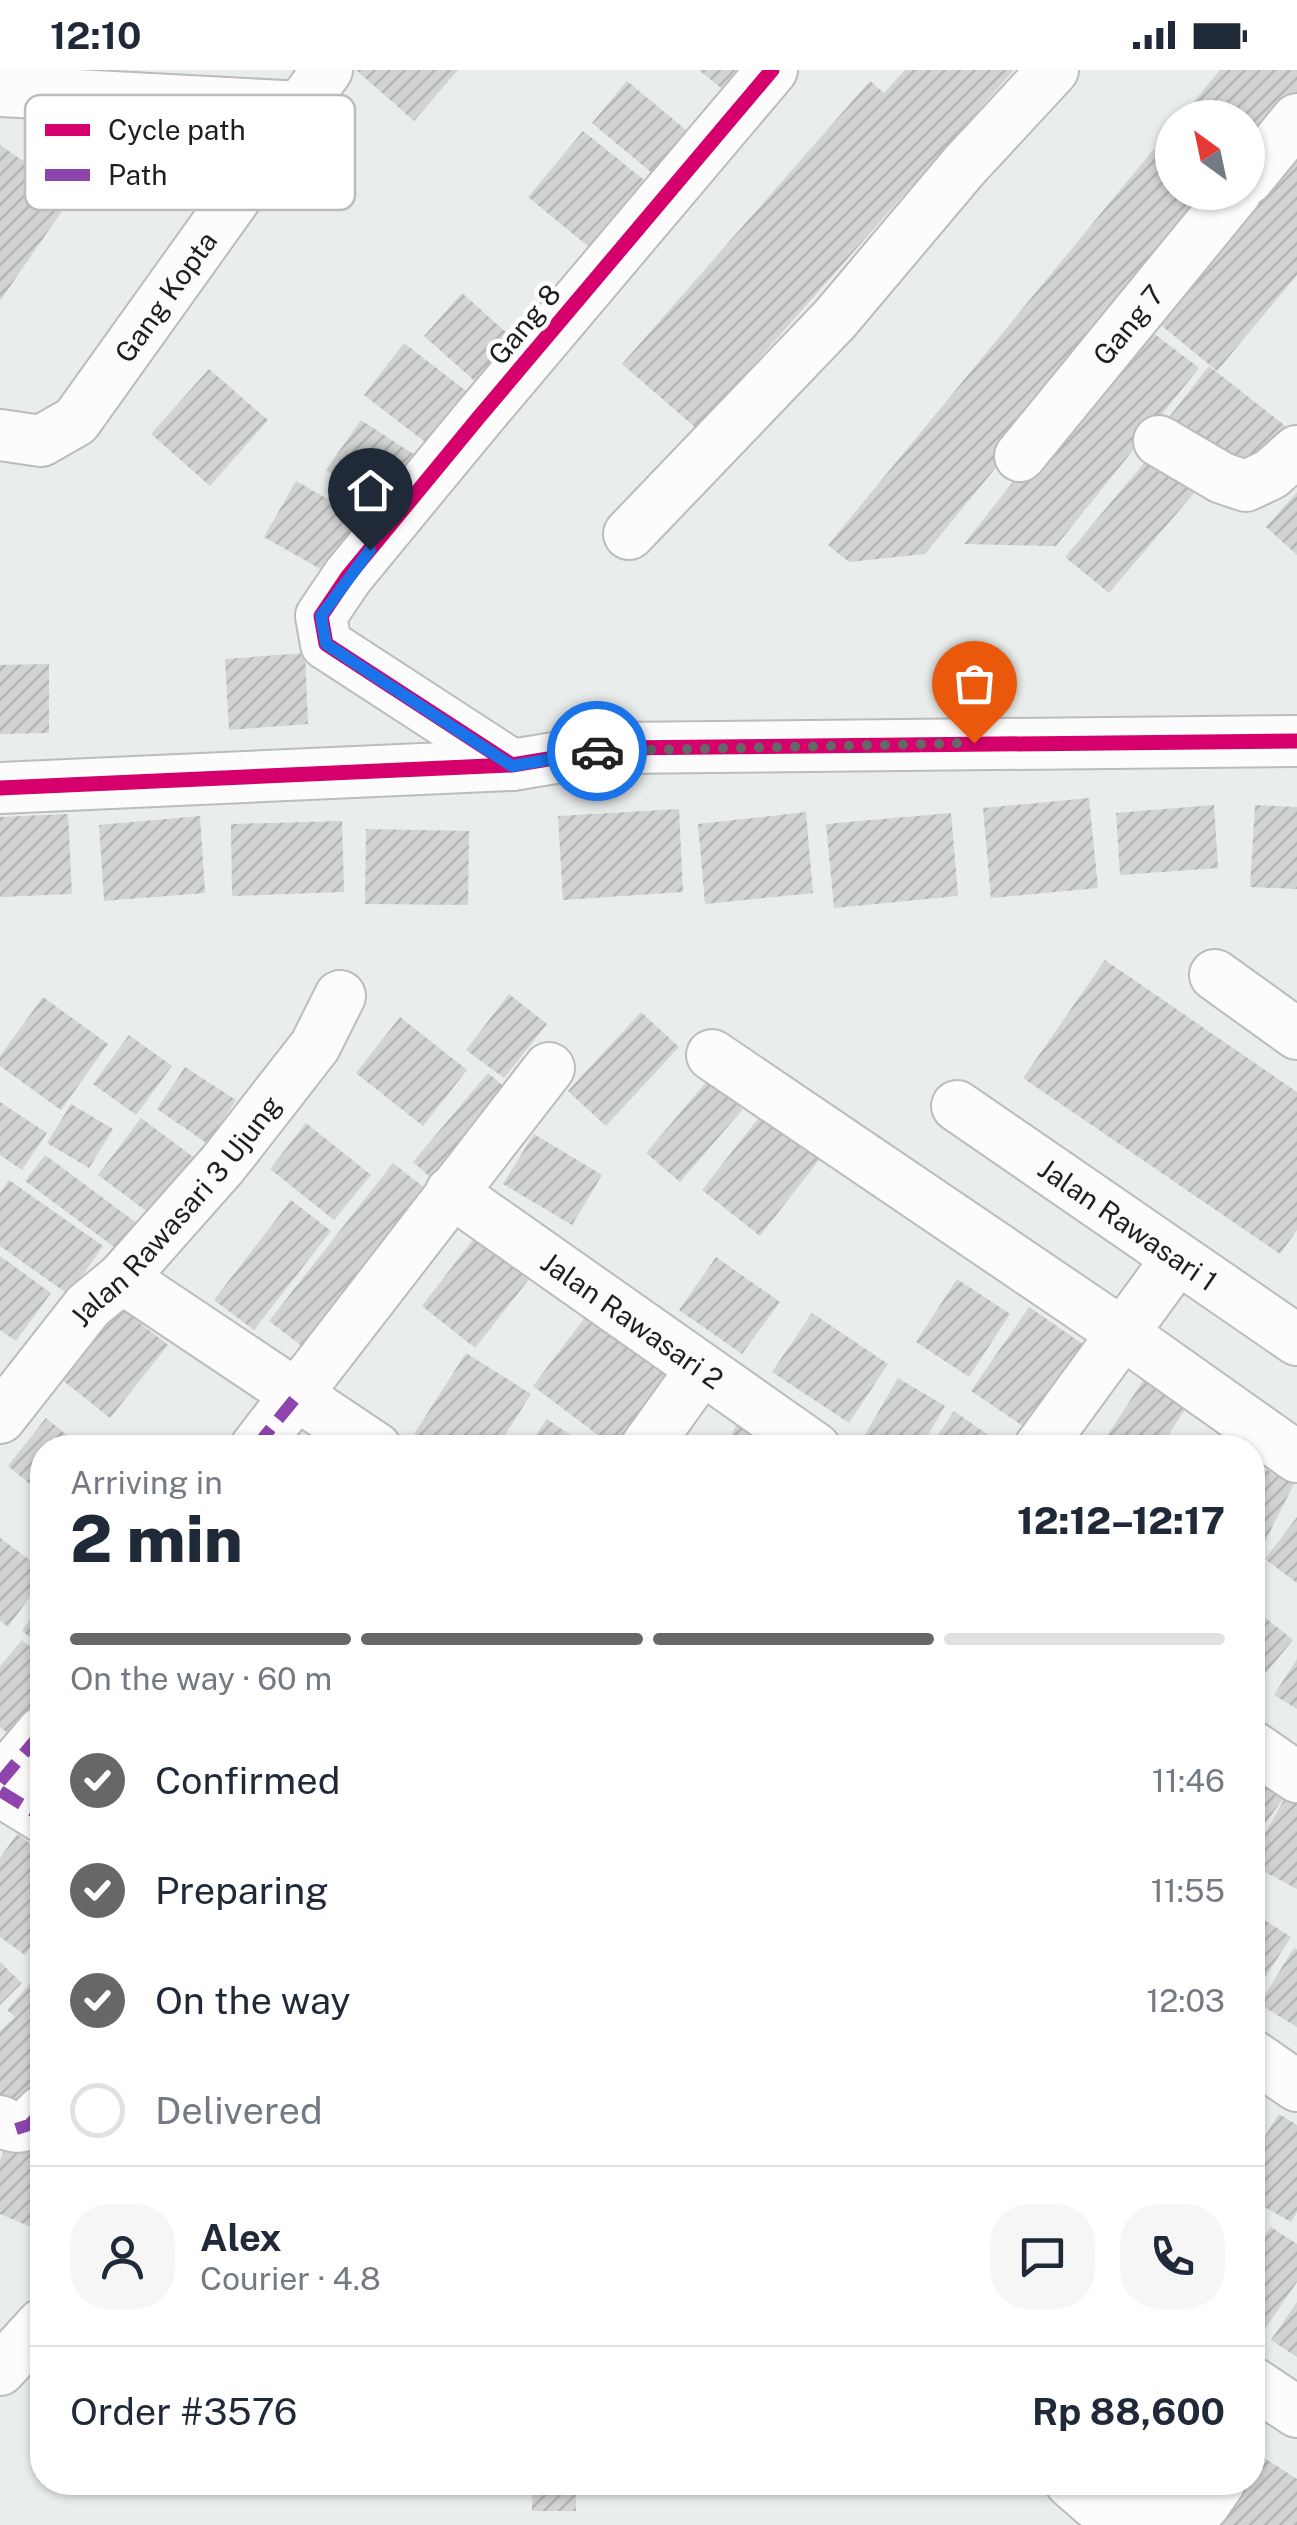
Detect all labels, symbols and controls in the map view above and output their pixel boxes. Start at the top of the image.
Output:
text: 12:10 [50,13,141,58]
legend [25,95,355,210]
north arrow [1155,100,1265,210]
map controls [1155,100,1265,210]
text: Cycle path [108,113,246,146]
text: Path [108,158,167,191]
street label: Gang Kopta [107,225,223,368]
street label: Gang 8 [481,277,567,371]
street label: Gang 7 [1085,278,1170,371]
pin [328,448,413,551]
icon: home [343,463,398,518]
pin [932,641,1017,744]
icon: bag [947,656,1002,711]
courier [547,701,647,801]
icon: car [570,724,625,779]
street label: Jalan Rawasari 3 Ujung [63,1088,287,1332]
street label: Jalan Rawasari 1 [1033,1151,1224,1297]
street label: Jalan Rawasari 2 [535,1244,730,1395]
text: Arriving in [70,1464,223,1501]
text: 12:12–12:17 [1017,1498,1225,1543]
text: 2 min [70,1500,243,1577]
text: On the way · 60 m [70,1660,332,1697]
icon: check [70,1753,125,1808]
text: Confirmed [155,1758,340,1803]
text: 11:46 [1152,1762,1225,1799]
icon: check [70,1863,125,1918]
text: Preparing [155,1868,329,1913]
text: 11:55 [1151,1872,1225,1909]
icon: check [70,1973,125,2028]
text: On the way [155,1978,351,2023]
text: 12:03 [1146,1982,1225,2019]
text: Delivered [155,2088,323,2133]
button: person [70,2204,175,2309]
button: chat [990,2204,1095,2309]
button: phone [1120,2204,1225,2309]
text: Alex [200,2215,282,2260]
text: Courier · 4.8 [200,2260,381,2297]
text: Order #3576 [70,2389,297,2434]
text: Rp 88,600 [1032,2389,1225,2434]

